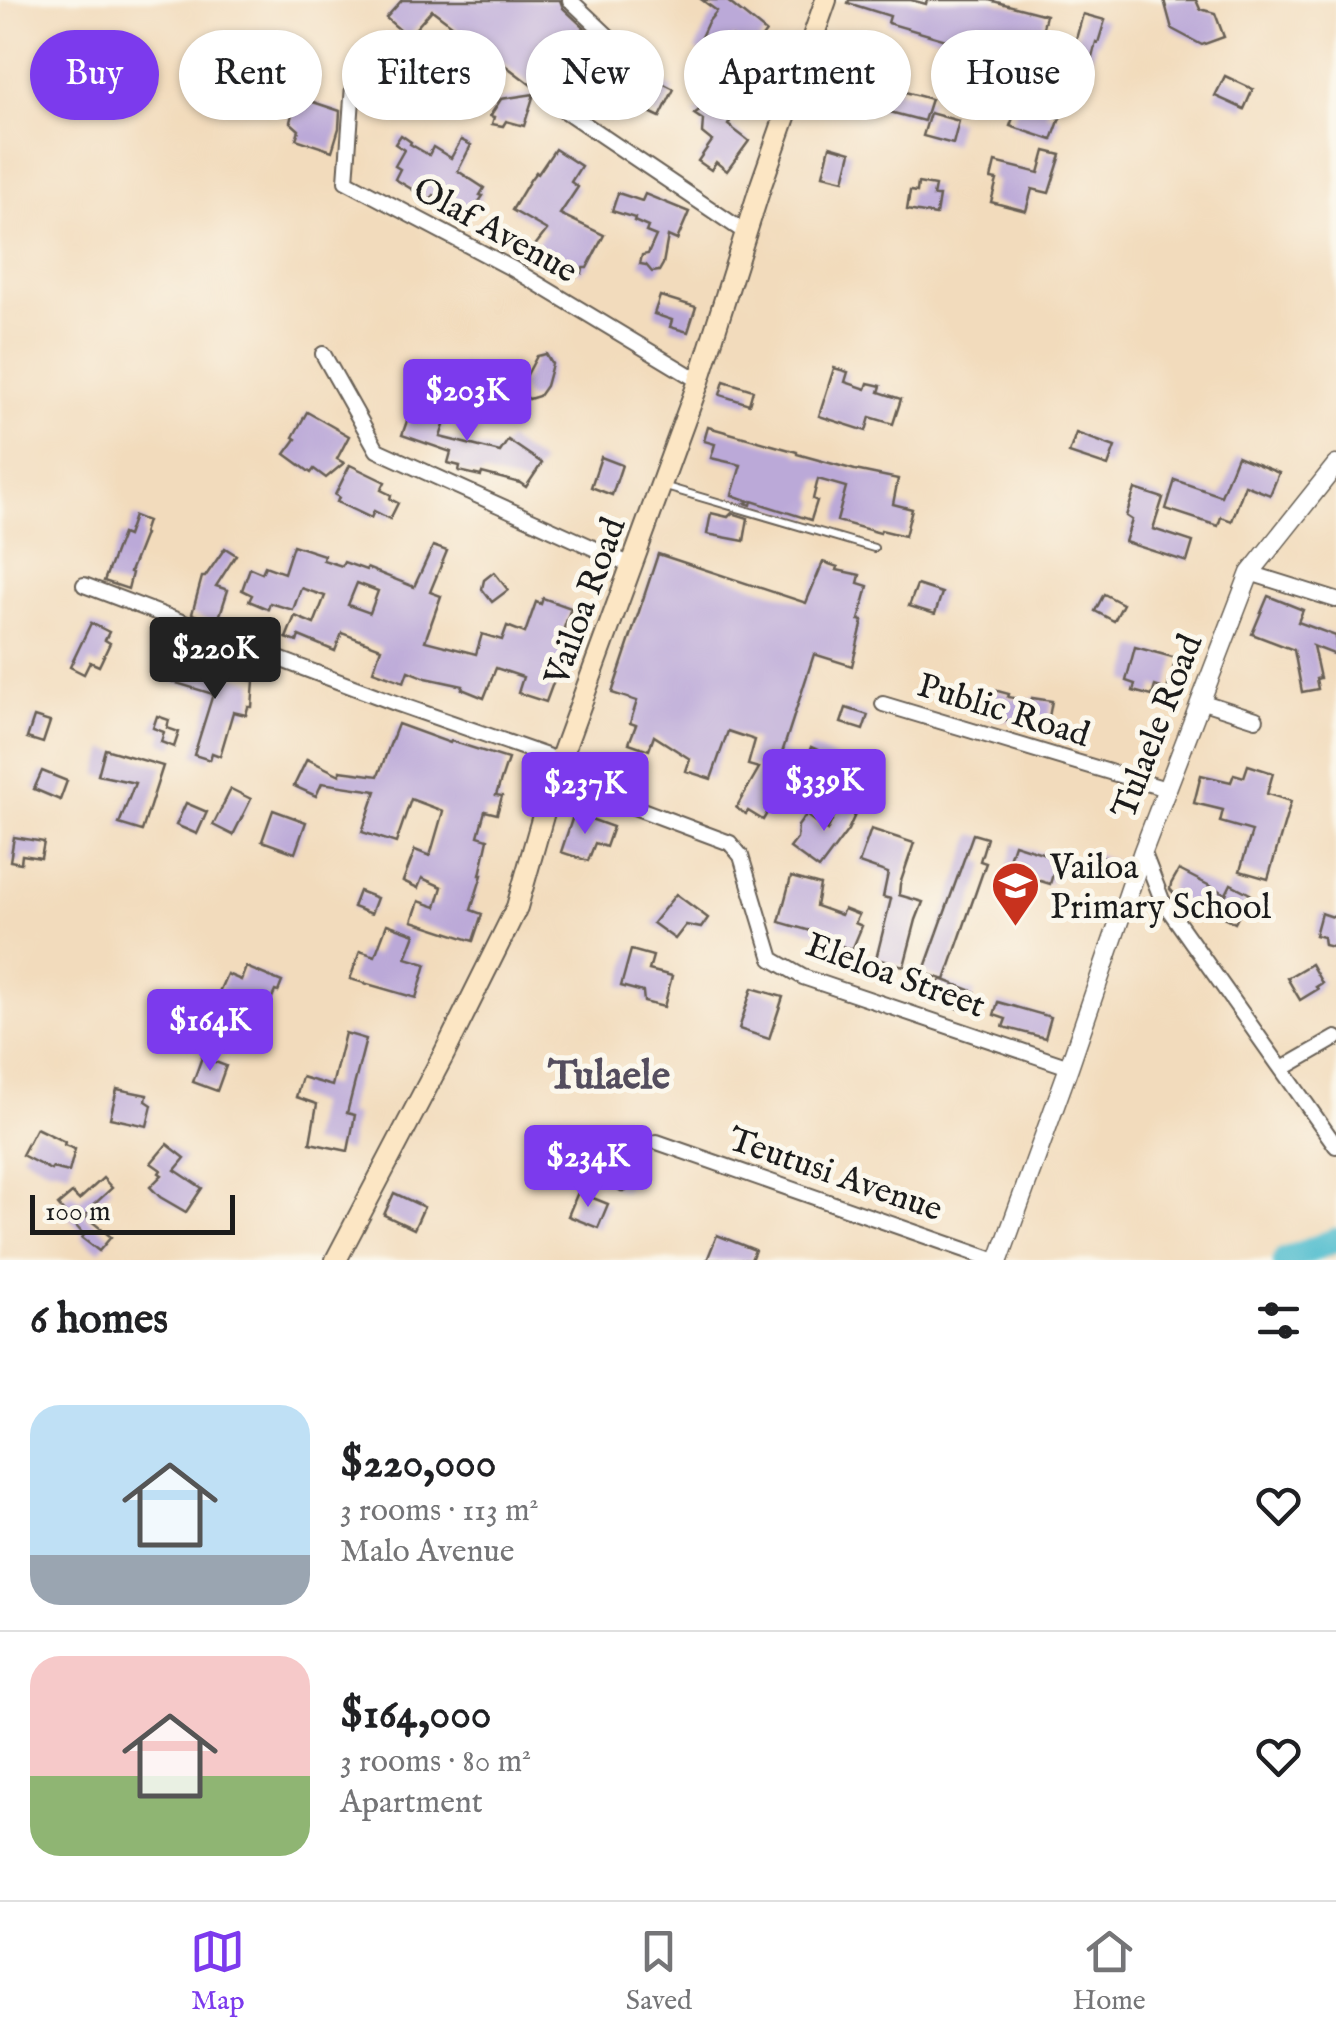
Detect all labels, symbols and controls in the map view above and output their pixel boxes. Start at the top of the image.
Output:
chip: Buy [30,30,159,120]
chip: Rent [179,30,322,120]
chip: Filters [342,30,506,120]
chip: New [526,30,664,120]
chip: Apartment [684,30,911,120]
chip: House [931,30,1095,120]
street label: Olaf Avenue [405,168,585,295]
pin: $203K [397,359,537,444]
text: $203K [425,371,509,412]
street label: Vailoa Road [535,511,638,693]
pin: $220K [145,617,285,702]
street label: Tulaele Road [1103,628,1214,825]
text: $220K [172,629,258,670]
street label: Public Road [912,664,1095,759]
pin: $339K [754,749,894,834]
pin: $237K [515,752,655,837]
text: $339K [785,761,863,802]
text: $237K [544,764,626,805]
place label: Vailoa Primary School [1049,846,1271,931]
school or university icon: Vailoa Primary School [989,860,1041,928]
street label: Eleloa Street [799,923,991,1030]
pin: $164K [140,989,280,1074]
text: $164K [169,1001,251,1042]
district label: Tulaele [547,1052,670,1103]
street label: Teutusi Avenue [722,1118,948,1233]
pin: $234K [518,1125,658,1210]
text: $234K [546,1137,630,1178]
scale bar [30,1190,235,1234]
text: 100 m [45,1195,111,1230]
icon: filters [1251,1293,1306,1348]
text: 6 homes [30,1294,168,1347]
text: $220,000 [340,1438,496,1491]
icon: home [110,1445,230,1565]
icon: heart [1251,1478,1306,1533]
text: 3 rooms · 113 m² [340,1491,539,1532]
text: Malo Avenue [340,1532,515,1573]
text: $164,000 [340,1689,491,1742]
icon: home [110,1696,230,1816]
icon: heart [1251,1729,1306,1784]
text: 3 rooms · 80 m² [340,1742,531,1783]
text: Apartment [340,1783,483,1824]
tab: Map [190,1924,245,2019]
tab: Saved [626,1924,692,2019]
tab: Home [1073,1924,1146,2019]

